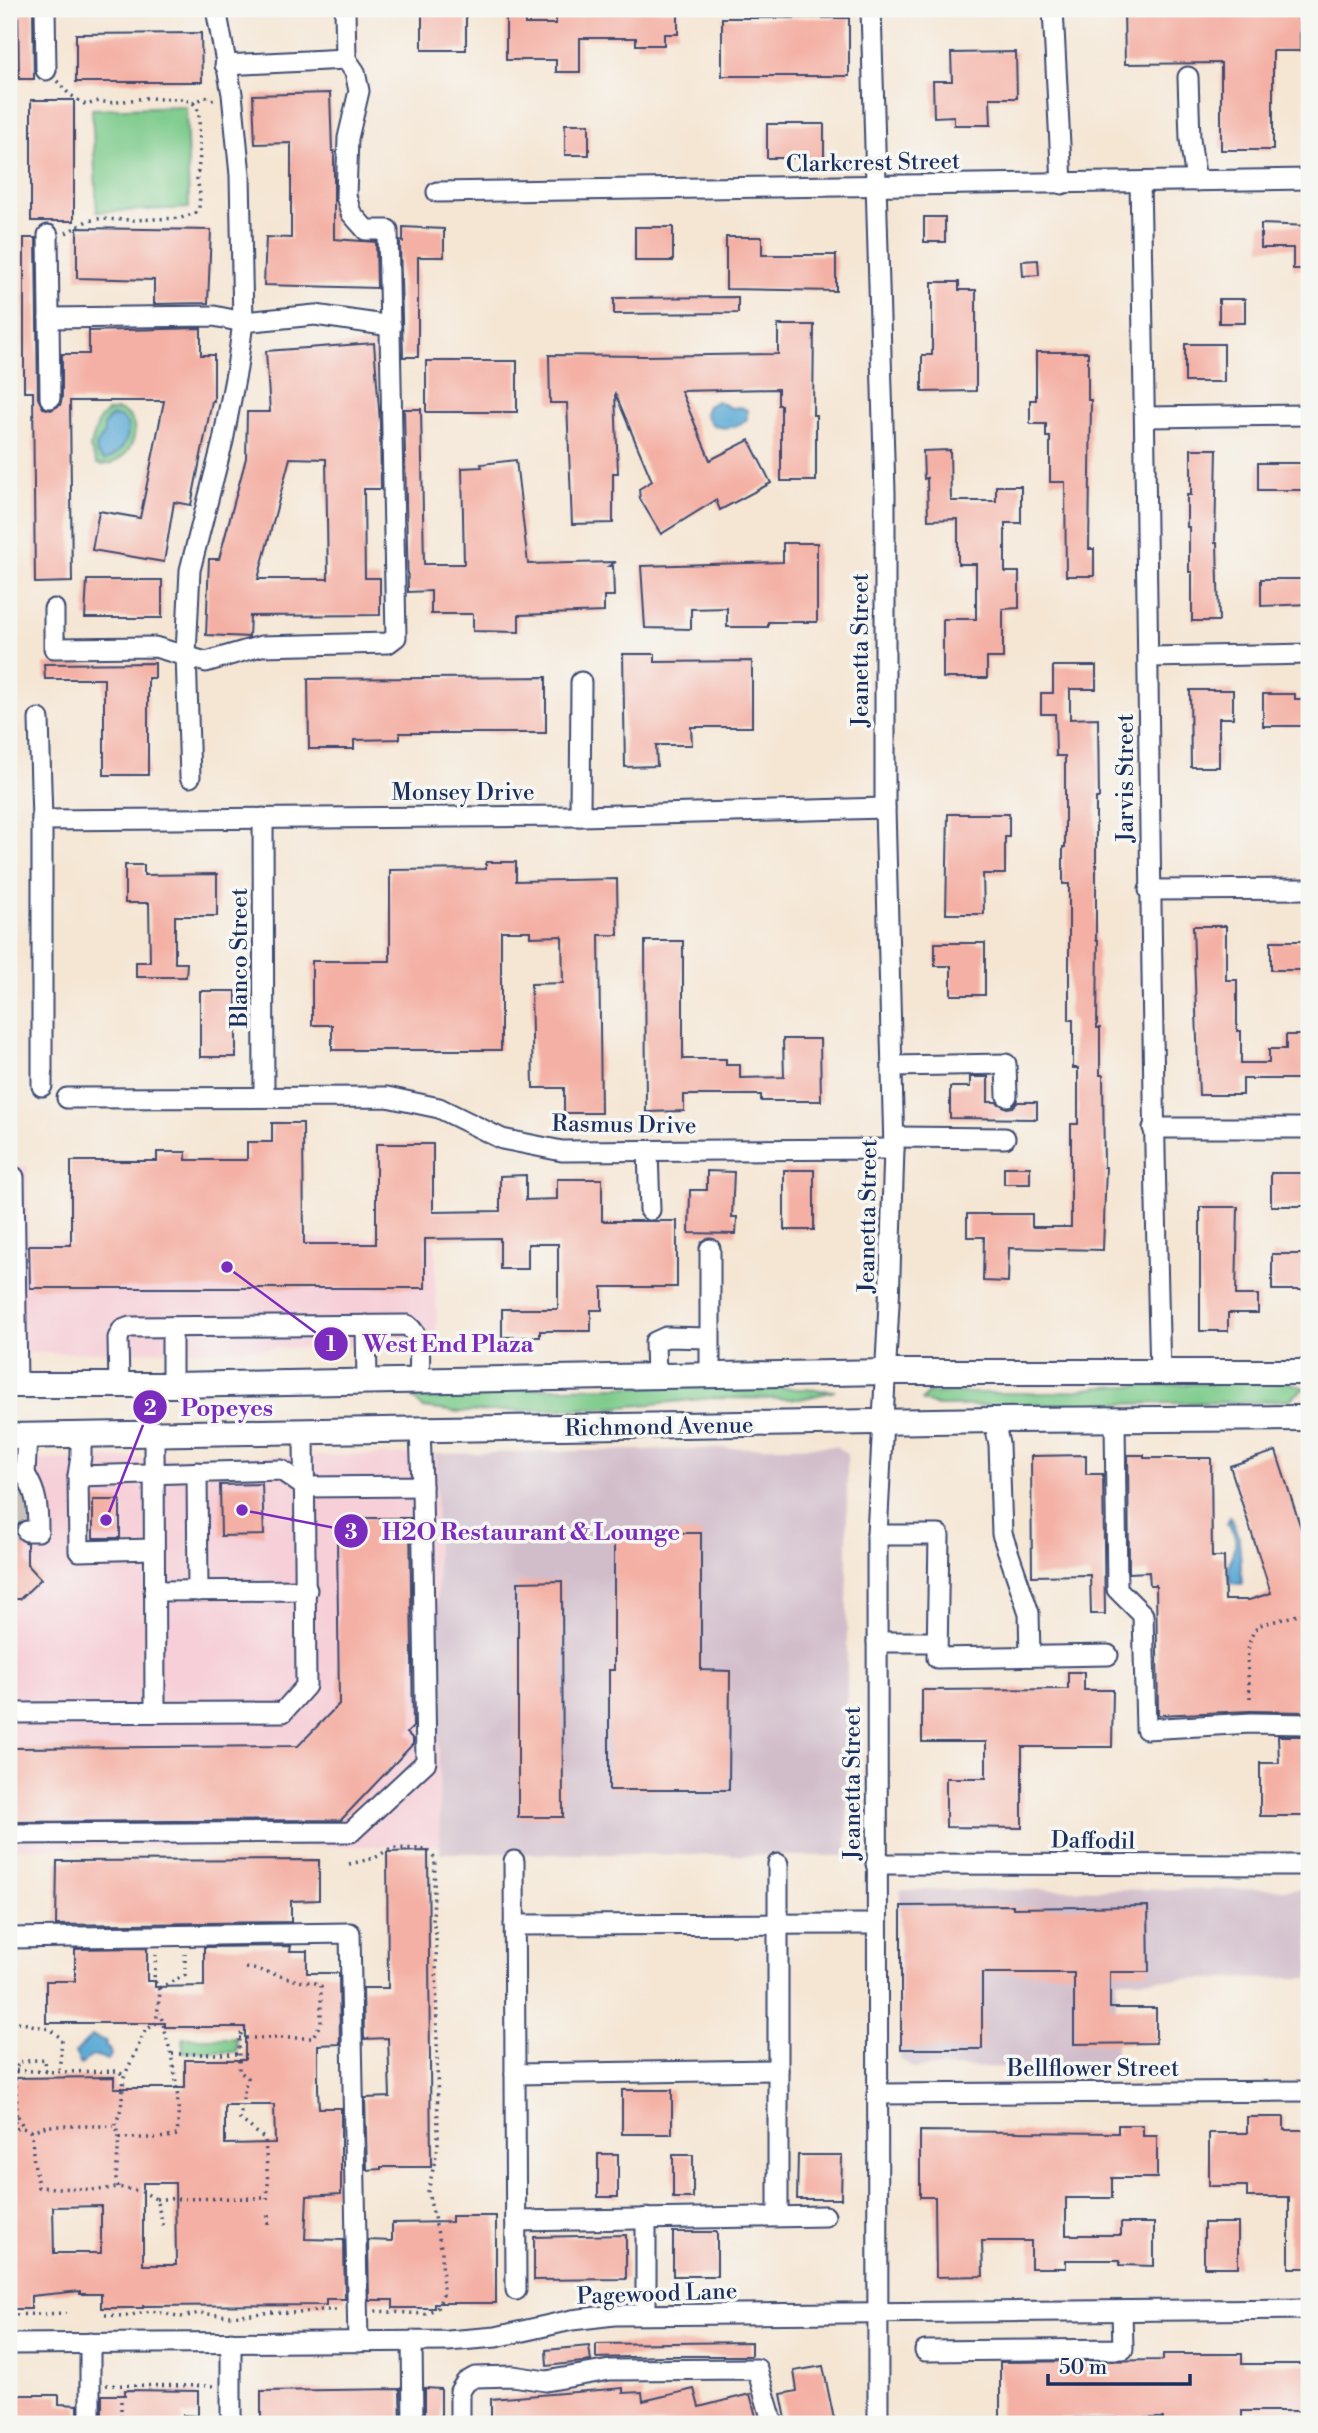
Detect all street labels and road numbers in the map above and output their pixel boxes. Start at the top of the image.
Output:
street label: Clarkcrest Street [786,147,960,179]
street label: Jeanetta Street [847,573,875,728]
street label: Jarvis Street [1112,714,1140,843]
street label: Monsey Drive [391,779,535,807]
street label: Blanco Street [226,888,254,1029]
street label: Rasmus Drive [551,1110,697,1140]
street label: Jeanetta Street [853,1139,883,1294]
street label: Richmond Avenue [564,1411,754,1443]
street label: Jeanetta Street [839,1706,867,1861]
street label: Daffodil [1051,1826,1136,1856]
street label: Bellflower Street [1006,2055,1179,2083]
street label: Pagewood Lane [576,2277,738,2311]

